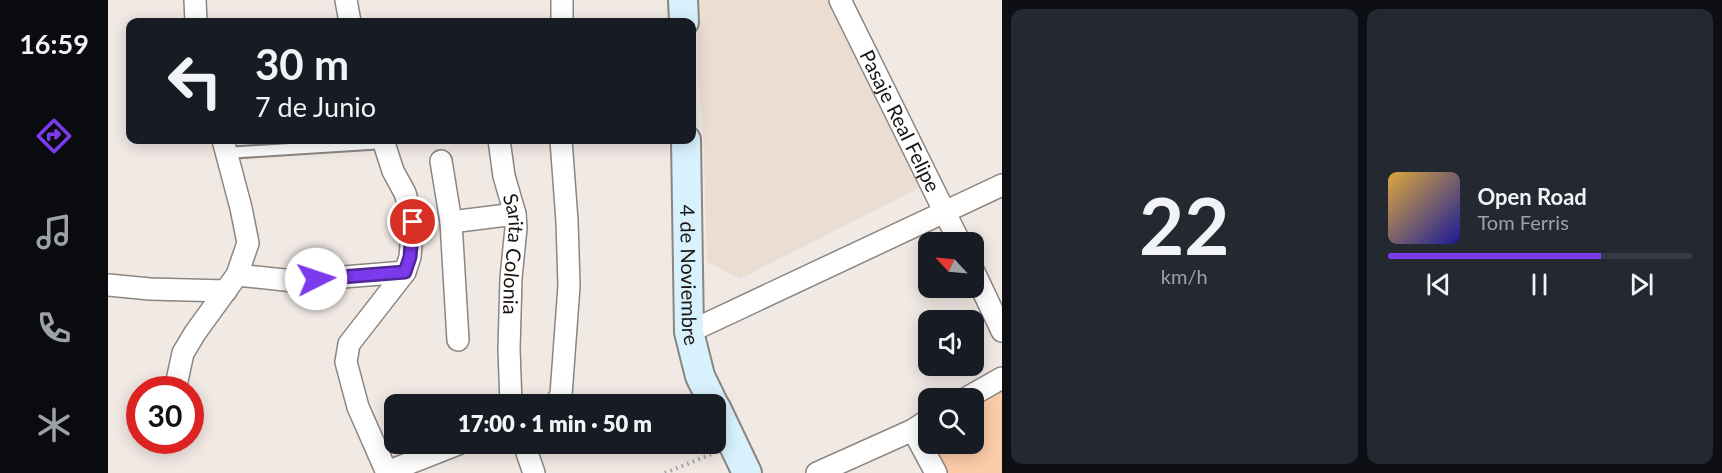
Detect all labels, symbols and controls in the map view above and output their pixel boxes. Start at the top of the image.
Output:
text: 16:59 [19,27,89,60]
text: 30 m [255,39,349,89]
icon: left [156,42,234,120]
street label: Pasaje Real Felipe [856,46,946,196]
text: 7 de Junio [255,90,376,123]
icon: directions [33,115,75,157]
text: 22 [1139,178,1229,272]
text: Open Road [1478,183,1587,210]
street label: Sarita Colonia [499,191,529,315]
pin [387,196,438,247]
icon: arrive [396,205,429,238]
street label: 4 de Noviembre [676,205,705,347]
text: Tom Ferris [1478,210,1569,234]
icon: music [33,211,75,253]
north arrow [918,232,984,298]
map controls [918,232,984,454]
position arrow [284,247,348,311]
text: km/h [1161,264,1208,288]
icon: previous [1422,268,1455,301]
icon: pause [1523,268,1556,301]
icon: next [1625,268,1658,301]
icon: phone [33,307,75,349]
button: sound [918,310,984,376]
speed limit sign: 30 [126,376,204,454]
button: search [918,388,984,454]
icon: climate [33,404,75,446]
text: 17:00 · 1 min · 50 m [458,410,652,437]

